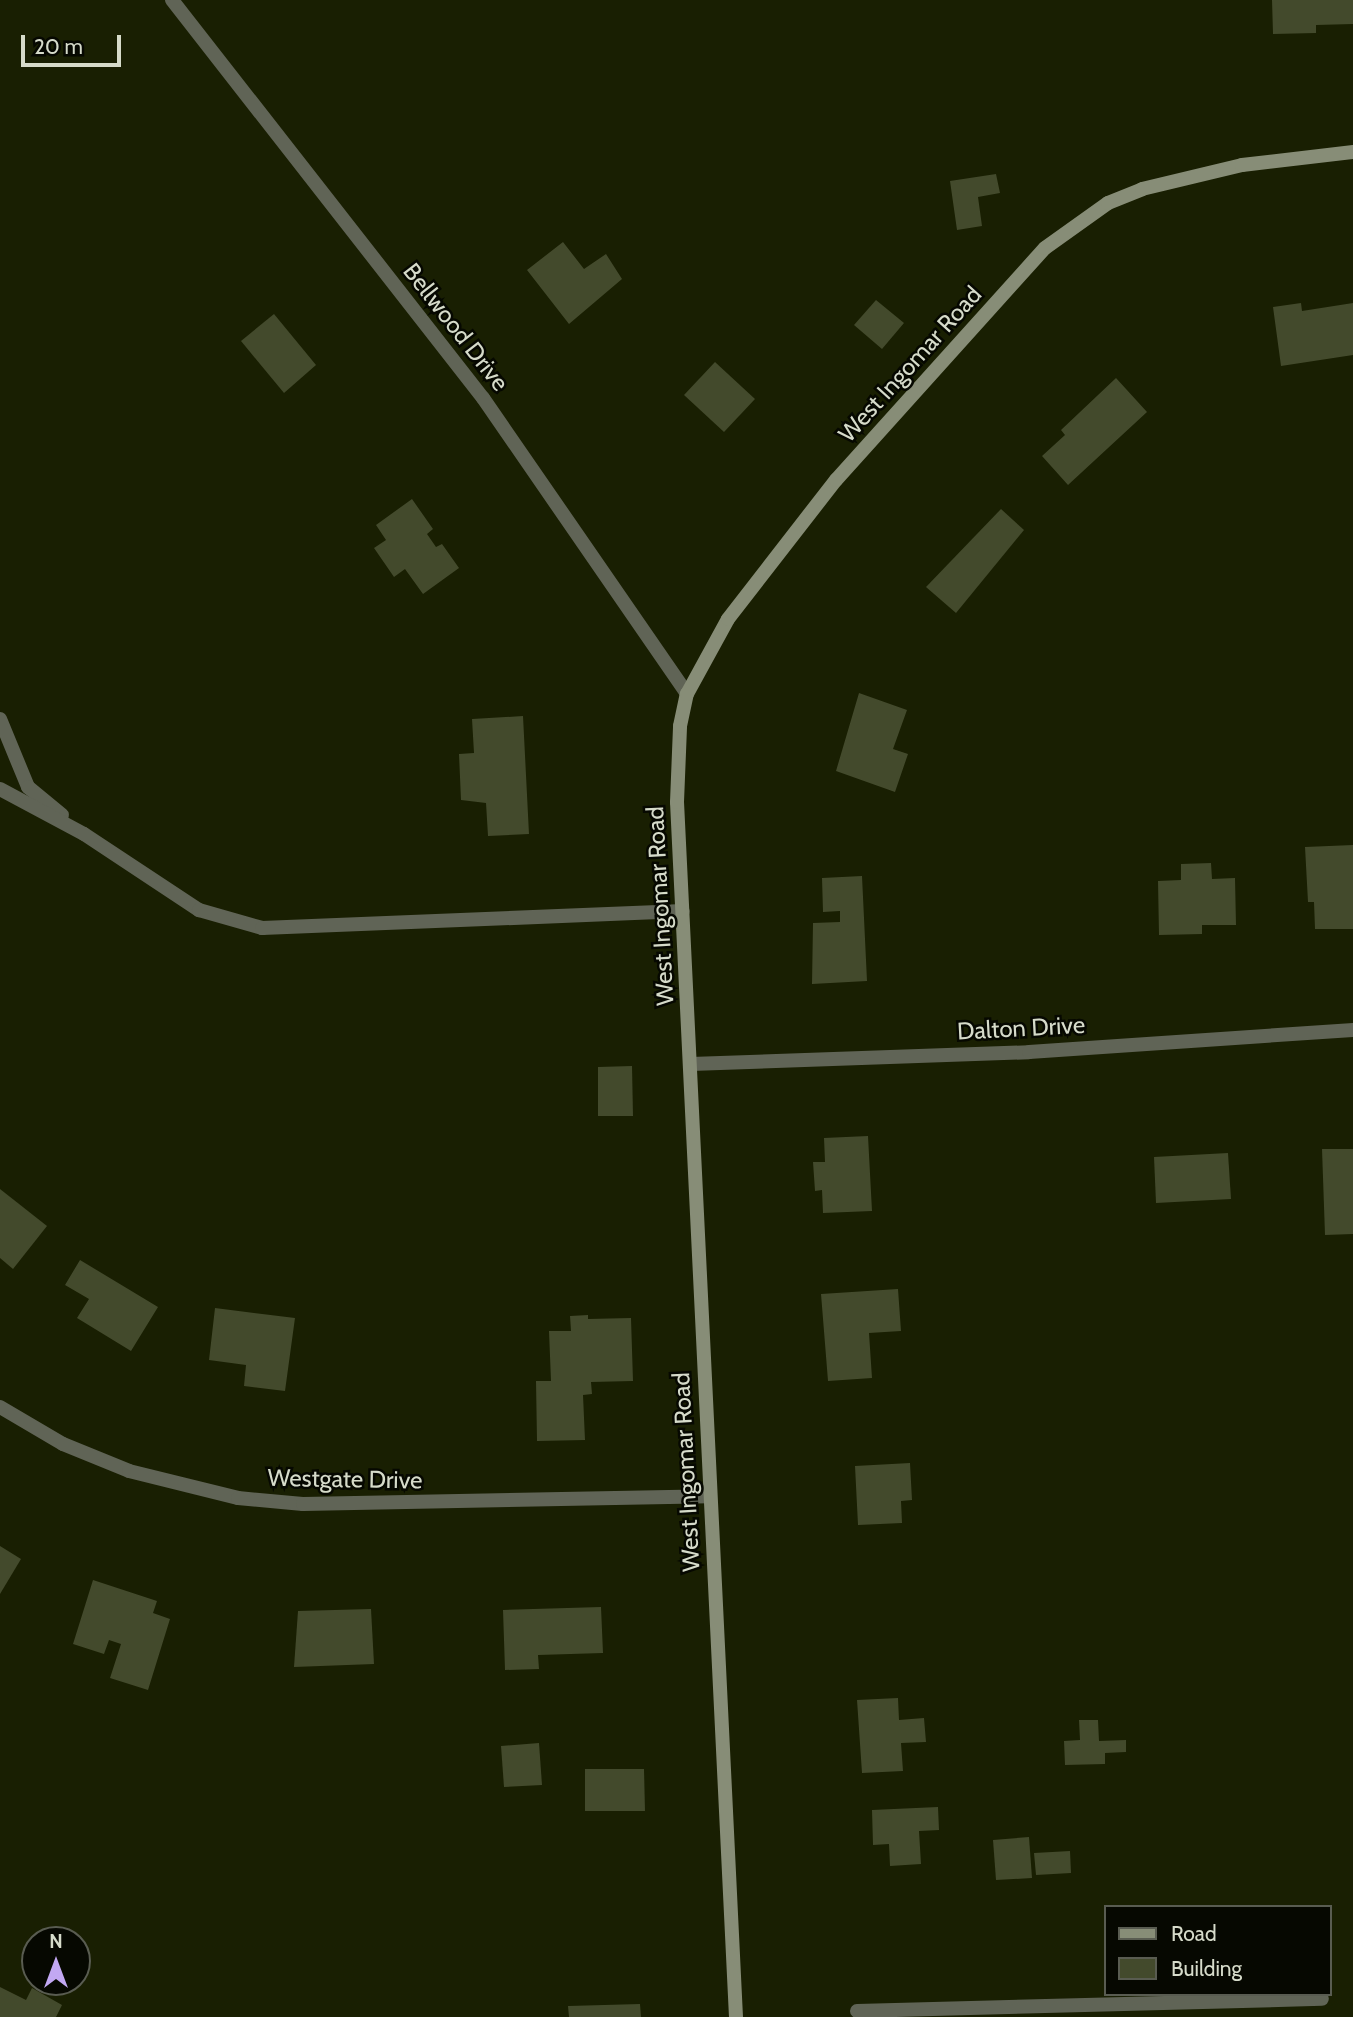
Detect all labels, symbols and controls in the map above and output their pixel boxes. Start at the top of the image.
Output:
scale bar [24,21,124,65]
text: 20 m [34,34,83,59]
street label: Bellwood Drive [397,257,515,397]
street label: West Ingomar Road [833,280,987,448]
street label: West Ingomar Road [640,806,680,1006]
street label: Dalton Drive [956,1010,1086,1046]
street label: West Ingomar Road [666,1372,706,1572]
street label: Westgate Drive [267,1463,423,1495]
legend [1104,1905,1332,1996]
text: Road [1171,1921,1217,1946]
north arrow [21,1926,91,1996]
text: N [49,1930,63,1953]
text: Building [1171,1956,1242,1981]

